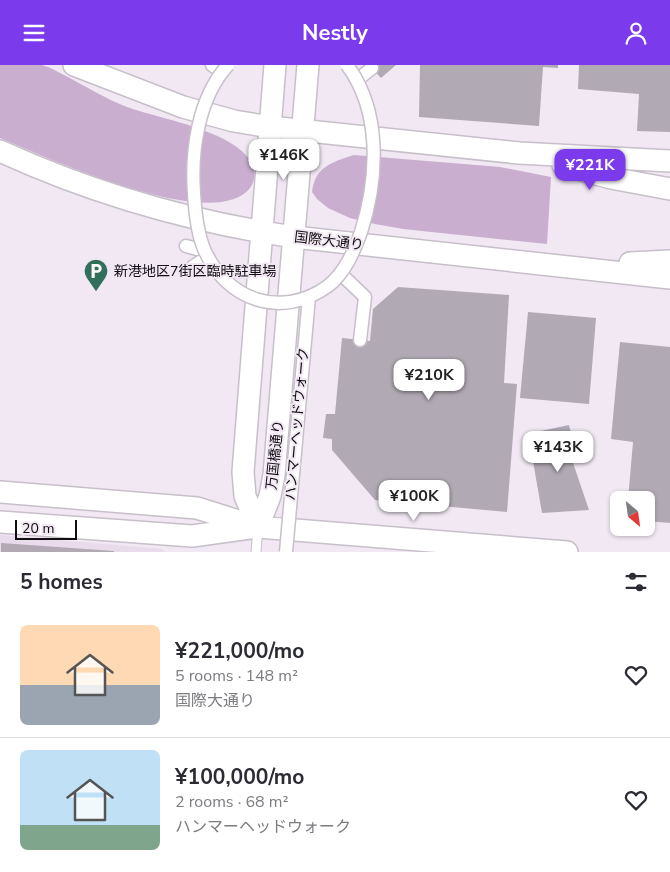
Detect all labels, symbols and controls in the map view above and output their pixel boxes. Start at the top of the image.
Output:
text: Nestly [302,18,368,48]
icon: menu [20,19,48,47]
icon: person [622,19,650,47]
pin: ¥146K [249,139,319,181]
text: ¥146K [259,144,309,166]
pin: ¥221K [555,149,625,191]
text: ¥221K [565,154,615,176]
street label: 国際大通り [293,227,365,255]
parking icon: 新港地区7街区臨時駐車場 [83,258,109,292]
place label: 新港地区7街区臨時駐車場 [114,262,276,281]
street label: ハンマーヘッドウォーク [281,346,313,502]
pin: ¥210K [394,359,464,401]
text: ¥210K [404,364,454,386]
street label: 万国橋通り [262,419,288,491]
pin: ¥143K [523,431,593,473]
text: ¥143K [533,436,583,458]
pin: ¥100K [379,479,449,522]
text: ¥100K [389,485,439,507]
north arrow [610,491,655,536]
map controls [610,491,655,536]
scale bar [15,517,78,540]
text: 20 m [22,519,54,538]
text: 5 homes [20,568,103,596]
icon: filters [622,568,650,596]
text: ¥221,000/mo [175,637,304,665]
icon: home [60,645,120,705]
icon: heart [622,661,650,689]
text: 5 rooms · 148 m² [175,665,298,687]
text: 国際大通り [175,690,255,712]
text: ¥100,000/mo [175,763,304,791]
icon: home [60,770,120,830]
icon: heart [622,786,650,814]
text: 2 rooms · 68 m² [175,791,288,813]
text: ハンマーヘッドウォーク [175,816,351,838]

